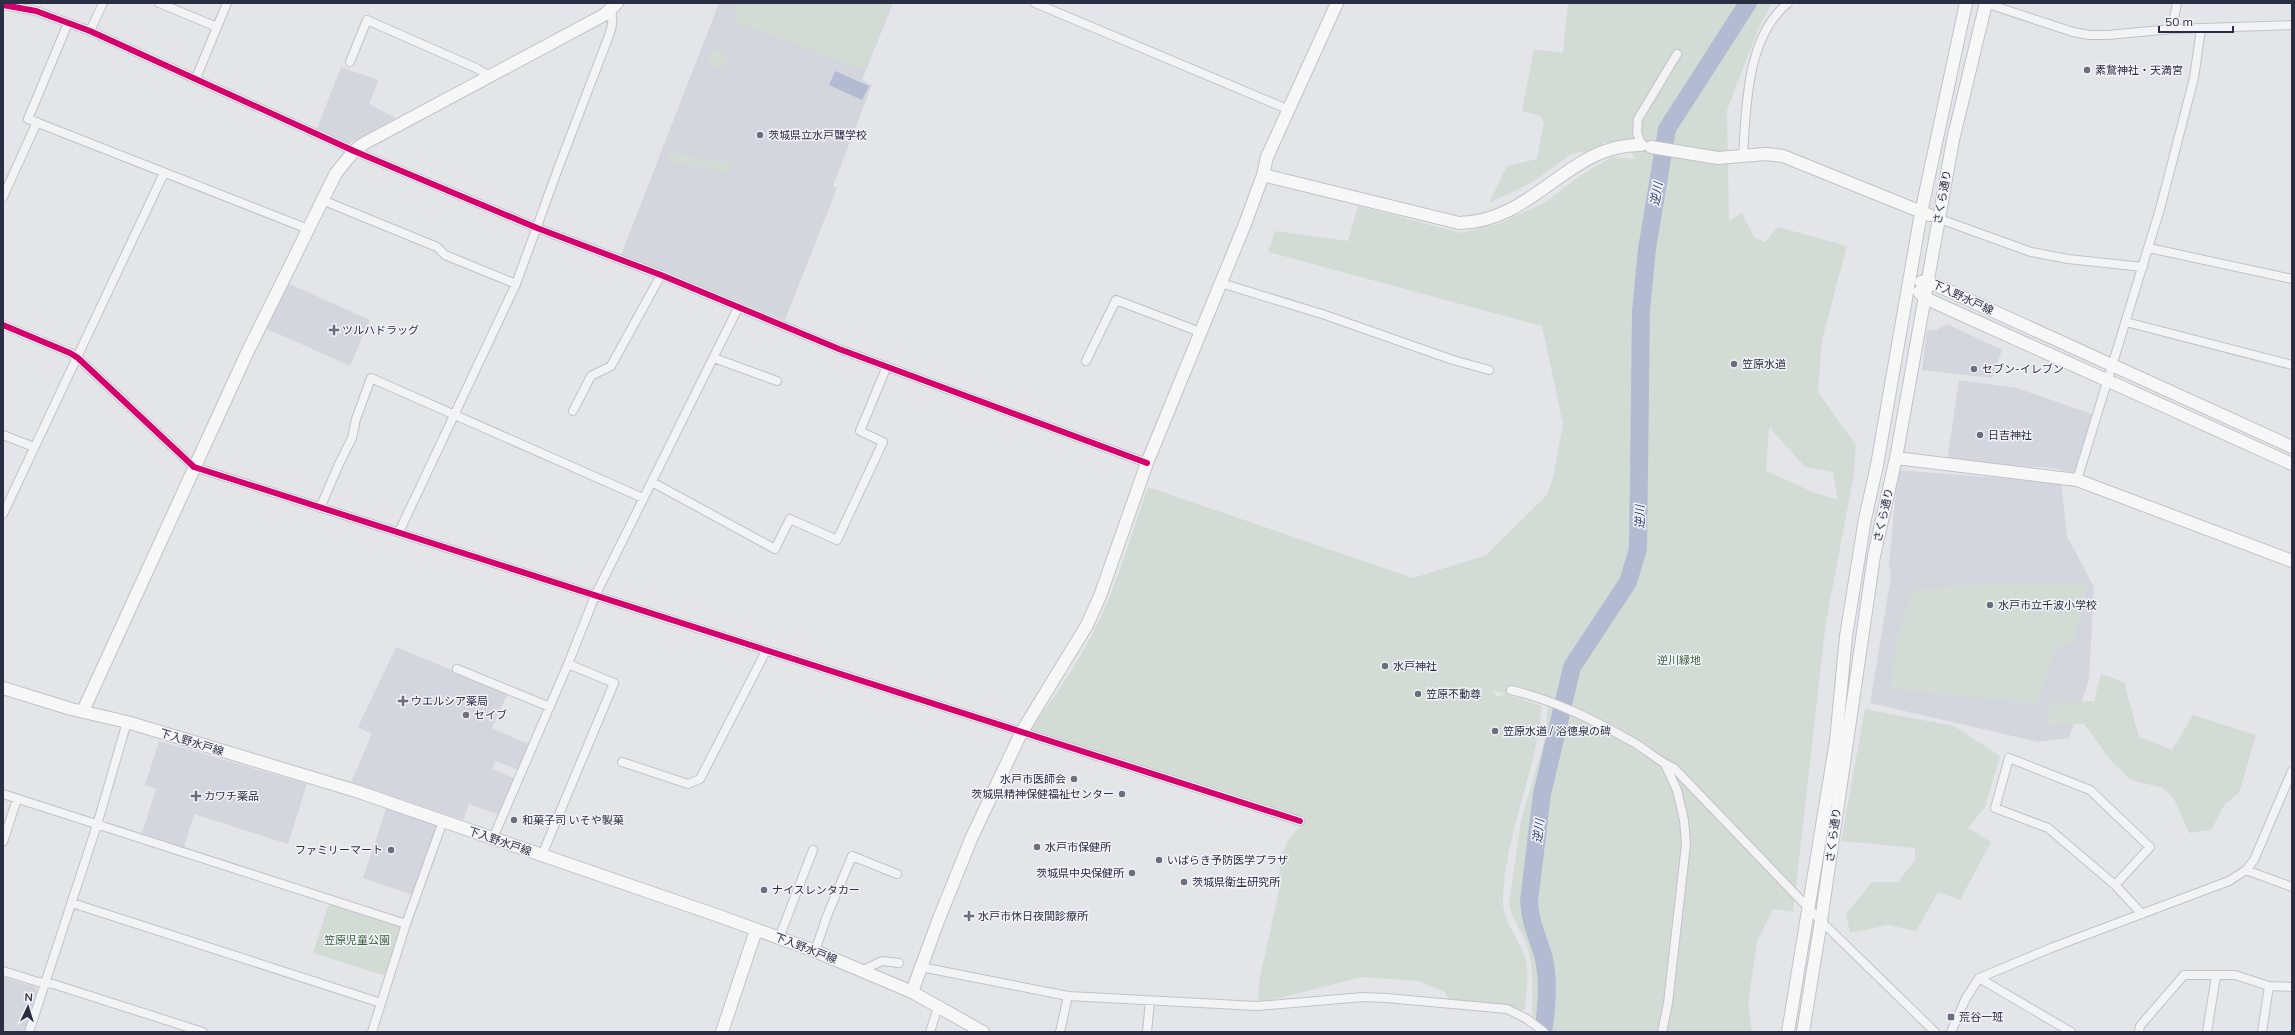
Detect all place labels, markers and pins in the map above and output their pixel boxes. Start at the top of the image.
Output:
place label: 素鵞神社・天満宮 [2095,63,2183,77]
marker: 素鵞神社・天満宮 [2082,65,2092,75]
place label: 茨城県立水戸聾学校 [768,128,867,142]
marker: 茨城県立水戸聾学校 [755,130,765,140]
place label: ツルハドラッグ [342,323,419,337]
marker: ツルハドラッグ [329,325,339,335]
place label: 笠原水道 [1742,357,1786,371]
marker: 笠原水道 [1729,359,1739,369]
place label: セブン-イレブン [1982,362,2064,376]
marker: セブン-イレブン [1969,364,1979,374]
place label: 日吉神社 [1988,428,2032,442]
marker: 日吉神社 [1975,430,1985,440]
place label: 水戸市立千波小学校 [1998,598,2097,612]
marker: 水戸市立千波小学校 [1985,600,1995,610]
place label: 水戸神社 [1393,659,1437,673]
marker: 水戸神社 [1380,661,1390,671]
place label: 笠原不動尊 [1426,687,1481,701]
marker: 笠原不動尊 [1413,689,1423,699]
place label: ウエルシア薬局 [411,694,488,708]
marker: ウエルシア薬局 [398,696,408,706]
place label: セイブ [474,708,507,722]
marker: セイブ [461,710,471,720]
place label: 笠原水道 / 浴徳泉の碑 [1503,724,1611,738]
marker: 笠原水道 / 浴徳泉の碑 [1490,726,1500,736]
place label: 水戸市医師会 [1000,772,1066,786]
marker: 水戸市医師会 [1069,774,1079,784]
place label: 茨城県精神保健福祉センター [971,787,1114,801]
place label: カワチ薬品 [204,789,259,803]
marker: 茨城県精神保健福祉センター [1117,789,1127,799]
marker: カワチ薬品 [191,791,201,801]
place label: 和菓子司 いそや製菓 [522,813,624,827]
marker: 和菓子司 いそや製菓 [509,815,519,825]
place label: 水戸市保健所 [1045,840,1112,854]
marker: 水戸市保健所 [1032,842,1042,852]
place label: ファミリーマート [295,843,383,857]
marker: ファミリーマート [386,845,396,855]
place label: いばらき予防医学プラザ [1167,853,1288,867]
marker: いばらき予防医学プラザ [1154,855,1164,865]
place label: 茨城県中央保健所 [1036,866,1125,880]
marker: 茨城県中央保健所 [1127,868,1137,878]
place label: 茨城県衛生研究所 [1192,875,1281,889]
marker: 茨城県衛生研究所 [1179,877,1189,887]
place label: ナイスレンタカー [772,883,860,897]
marker: ナイスレンタカー [759,885,769,895]
place label: 水戸市休日夜間診療所 [978,909,1089,923]
marker: 水戸市休日夜間診療所 [963,910,975,922]
place label: 荒谷一班 [1959,1010,2003,1024]
marker: 荒谷一班 [1946,1012,1956,1022]

